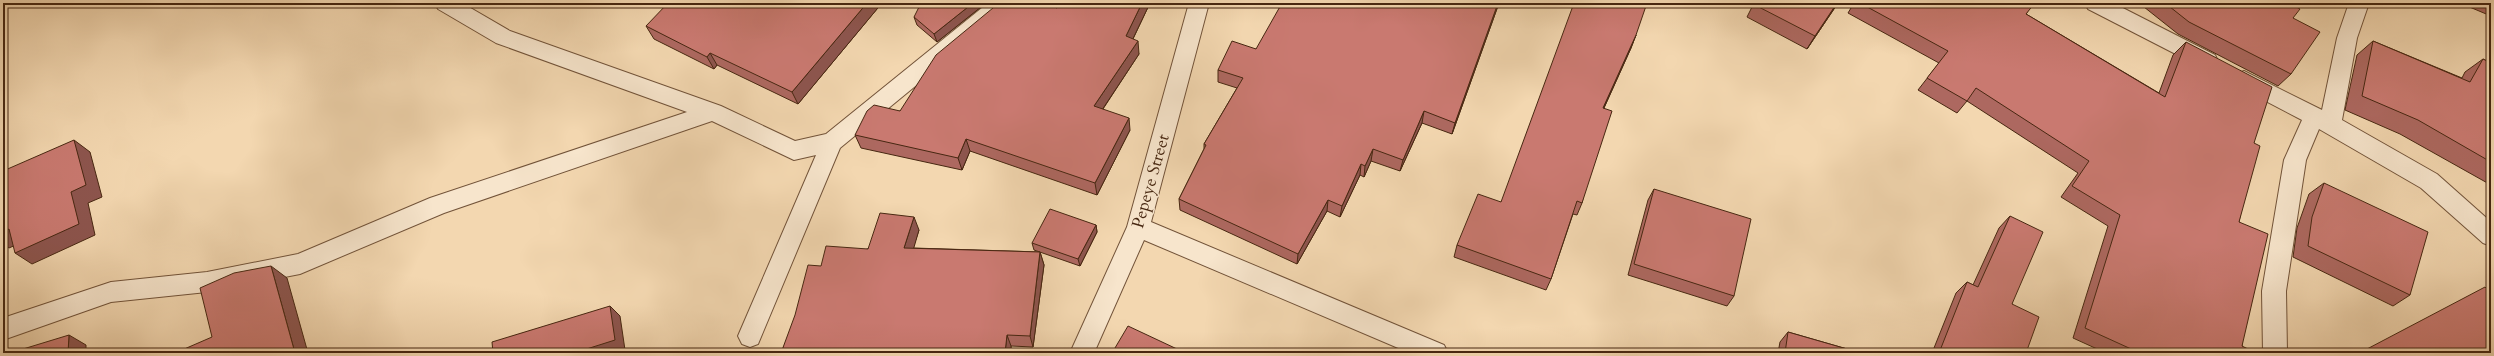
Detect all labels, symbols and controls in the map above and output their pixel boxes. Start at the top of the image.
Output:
street label: Pepeye Street [1126,131,1175,231]

